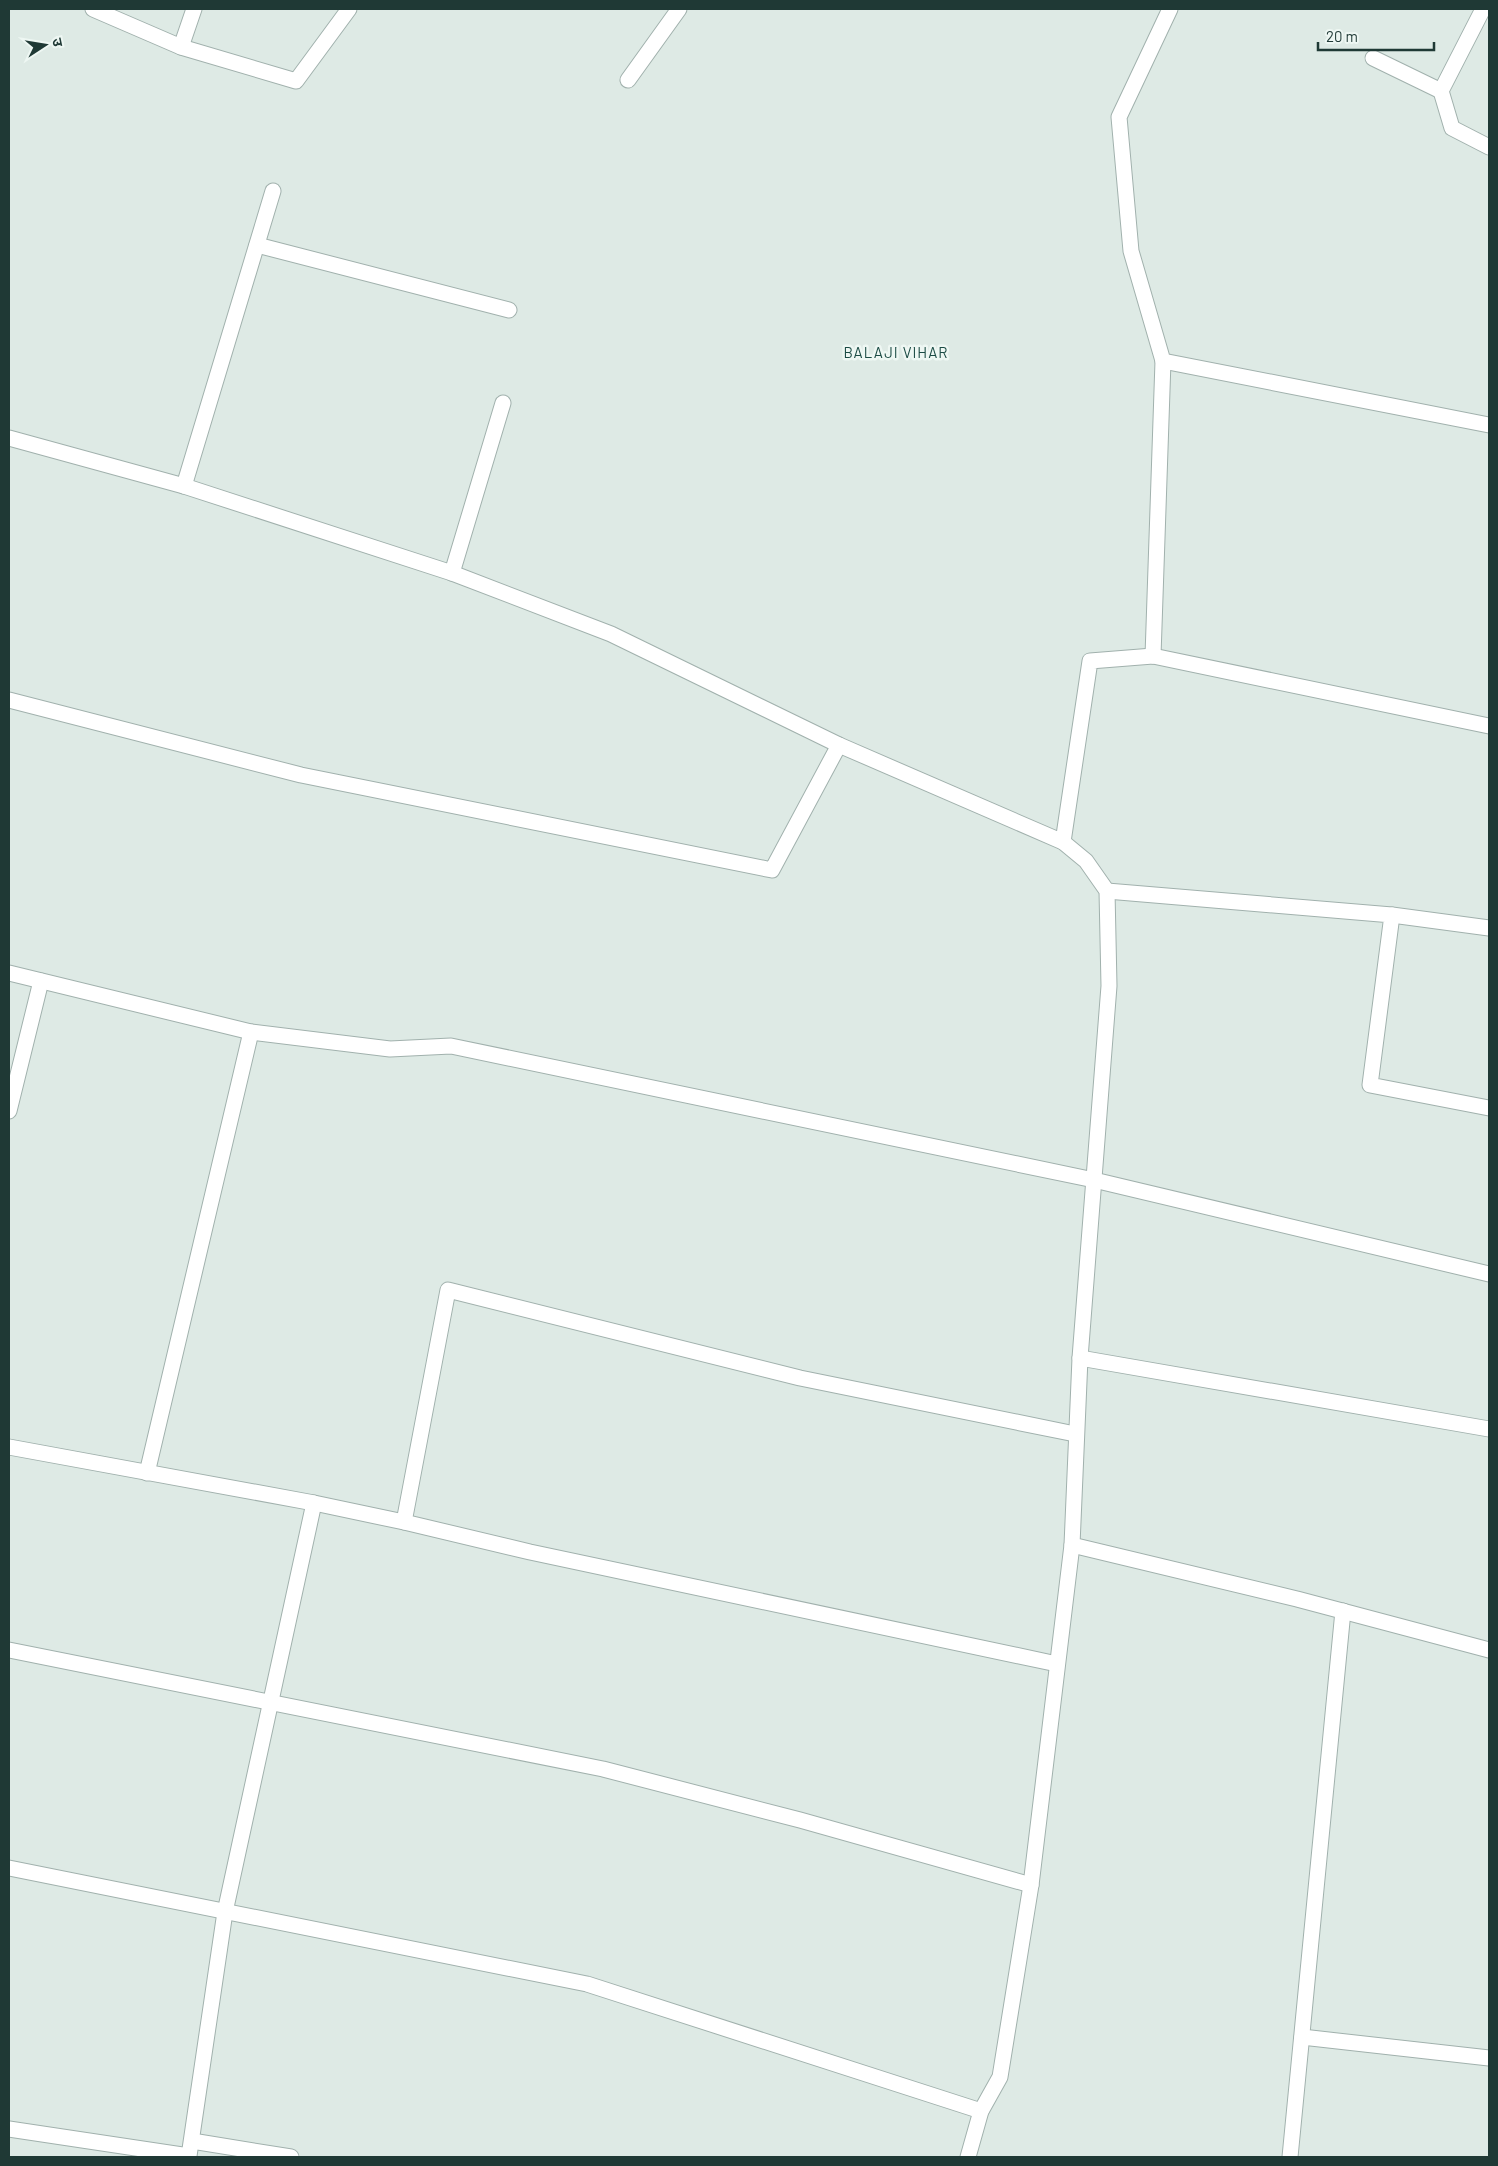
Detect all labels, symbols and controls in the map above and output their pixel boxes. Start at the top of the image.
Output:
north arrow [20,20,70,70]
scale bar [1318,20,1434,52]
text: 20 m [1326,27,1358,45]
text: उ [49,36,68,49]
district label: BALAJI VIHAR [843,343,949,361]

